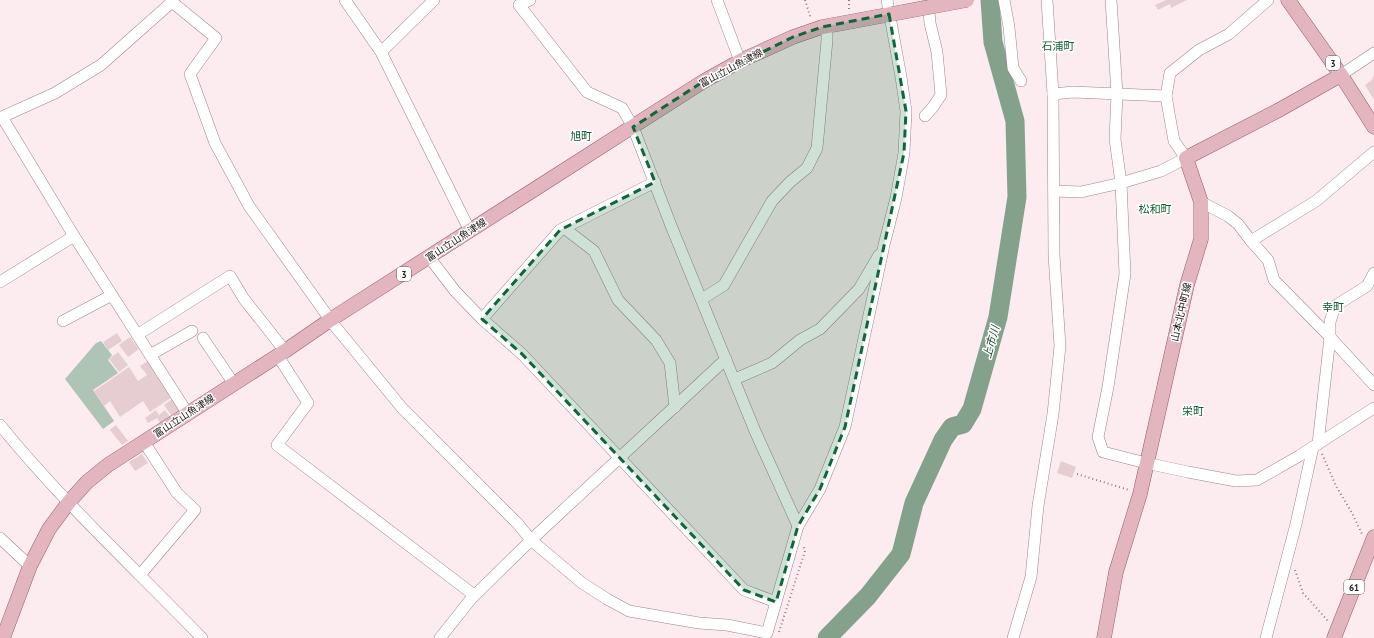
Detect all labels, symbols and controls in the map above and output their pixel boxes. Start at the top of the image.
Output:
district label: 石浦町 [1042,39,1075,53]
street label: 富山立山魚津線 [697,46,765,90]
road number: 3 [1326,56,1340,70]
district label: 旭町 [570,129,592,143]
district label: 松和町 [1139,202,1172,216]
street label: 富山立山魚津線 [423,215,489,265]
road number: 3 [397,267,411,281]
street label: 山本北中町線 [1168,281,1194,343]
district label: 幸町 [1322,300,1344,314]
water label: 上市川 [980,323,1003,360]
street label: 富山立山魚津線 [151,391,217,441]
district label: 栄町 [1182,404,1204,418]
road number: 61 [1344,580,1364,594]

